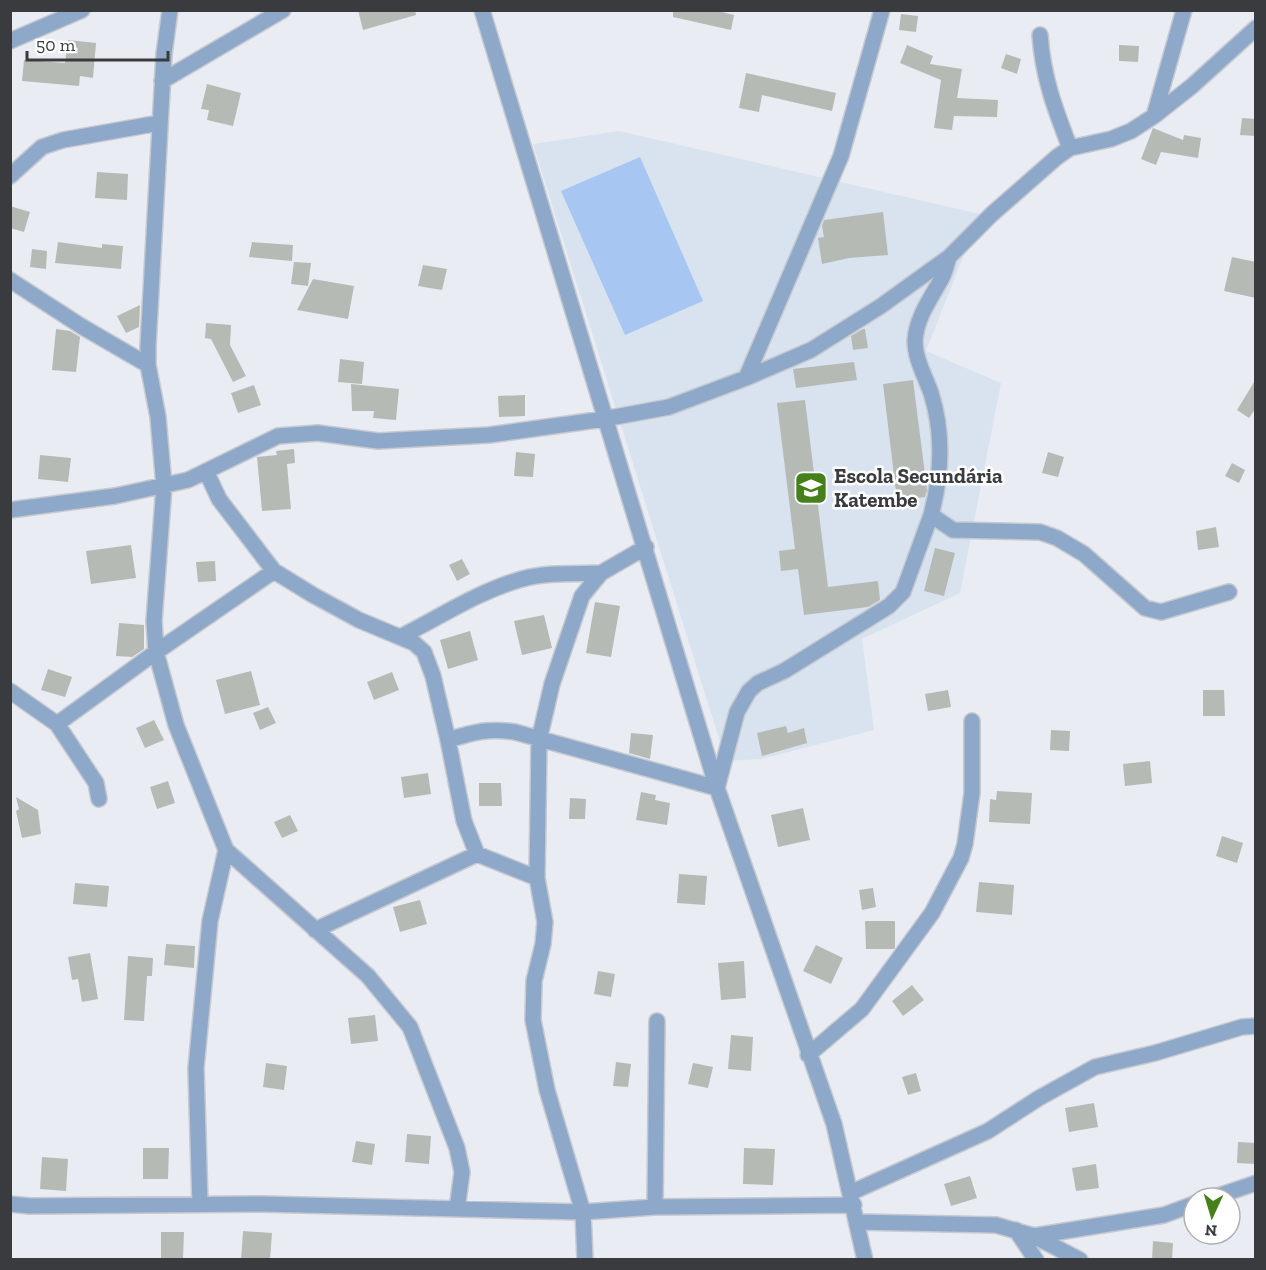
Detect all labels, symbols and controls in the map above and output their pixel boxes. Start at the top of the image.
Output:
scale bar [27,24,168,62]
text: 50 m [36,34,76,56]
place label: Escola Secundária Katembe [834,463,1003,512]
school or university icon: Escola Secundária Katembe [793,470,829,506]
north arrow [1182,1186,1242,1246]
text: N [1204,1221,1218,1240]

